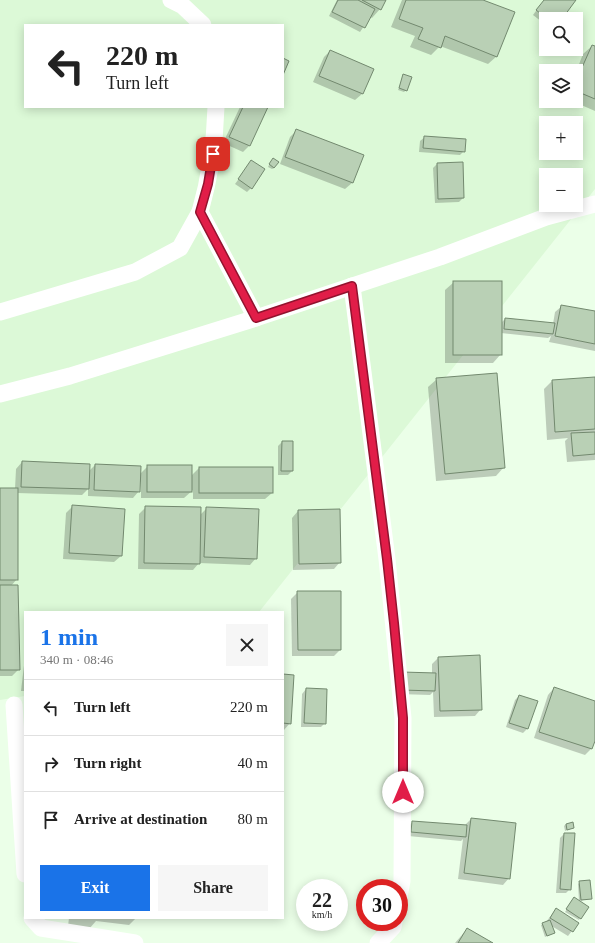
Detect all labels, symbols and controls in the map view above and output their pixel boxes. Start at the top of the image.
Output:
map controls [539,12,583,212]
button: search [539,12,583,56]
icon: left [40,40,92,92]
text: 220 m [106,40,178,71]
button: layers [539,64,583,108]
text: Turn left [106,73,169,93]
button: + [539,116,583,160]
pin [196,137,230,171]
icon: arrive [202,143,224,165]
button: − [539,168,583,212]
text: 1 min [40,624,98,650]
button: close [226,624,268,666]
text: 340 m · 08:46 [40,652,113,667]
icon: left [40,697,62,719]
text: Turn left [74,699,131,715]
text: 220 m [230,699,268,715]
icon: right [40,753,62,775]
text: Turn right [74,755,141,771]
text: 40 m [238,755,268,771]
position arrow [382,771,424,813]
icon: arrive [40,809,62,831]
text: Arrive at destination [74,811,207,827]
text: 80 m [238,811,268,827]
button: Exit [40,865,150,911]
button: Share [158,865,268,911]
speed limit sign: 30 [356,879,408,931]
text: 22 [312,889,332,911]
text: km/h [312,909,332,920]

